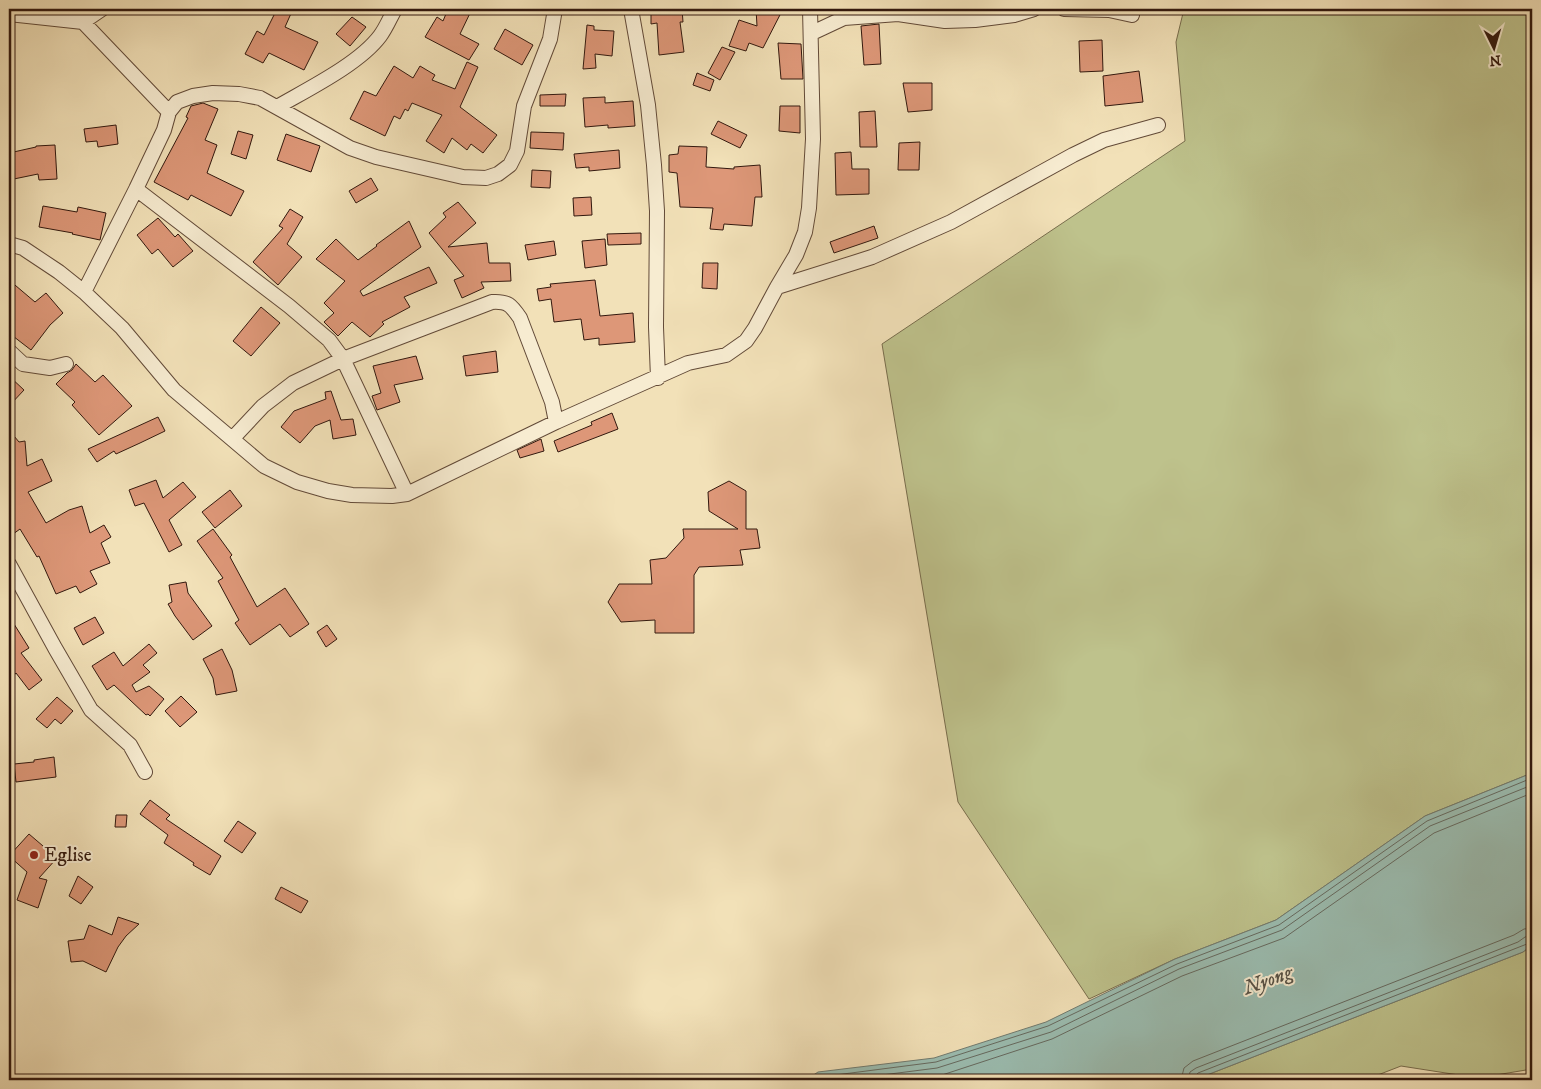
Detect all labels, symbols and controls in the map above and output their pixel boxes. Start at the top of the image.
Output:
north arrow [1468,22,1518,72]
text: N [1488,50,1502,69]
place label: Eglise [44,844,92,867]
marker: Eglise [28,849,40,861]
water label: Nyong [1239,960,1298,1002]

